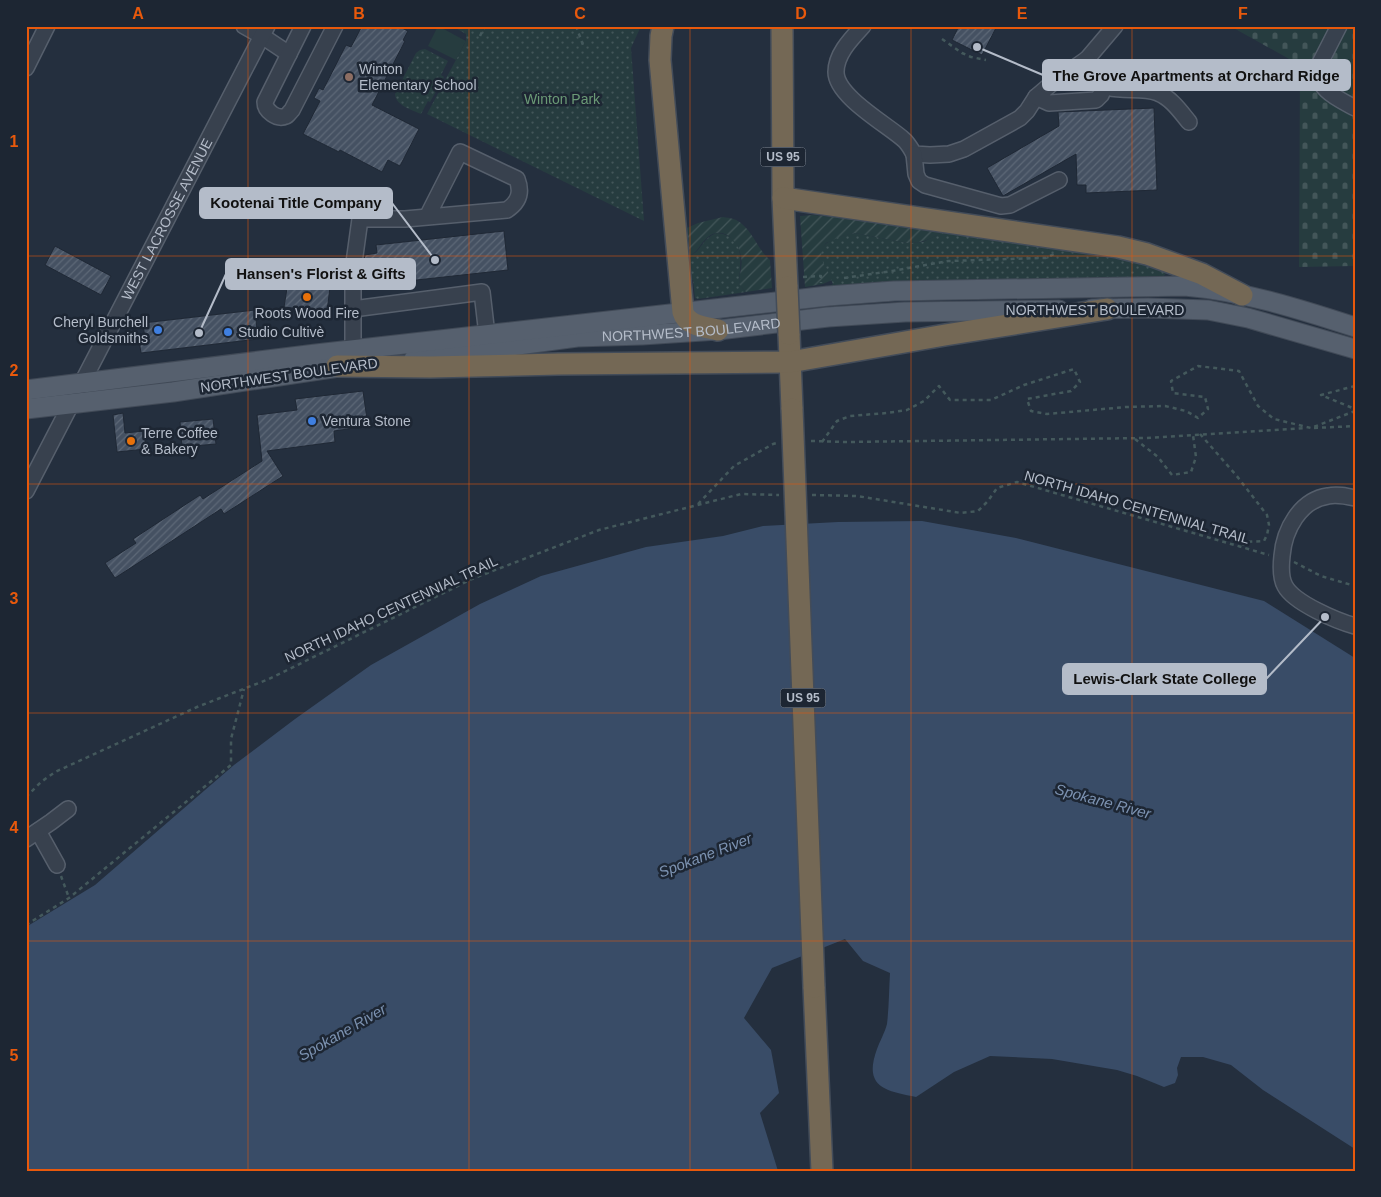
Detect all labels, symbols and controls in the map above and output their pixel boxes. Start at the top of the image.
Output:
text: A [132,5,144,22]
text: B [353,5,365,22]
text: C [574,5,586,22]
text: D [795,5,807,22]
text: E [1017,5,1028,22]
text: F [1238,5,1248,22]
callout: The Grove Apartments at Orchard Ridge [1043,60,1350,90]
place label: Winton Elementary School [359,61,477,93]
text: The Grove Apartments at Orchard Ridge [1052,67,1340,84]
marker: Winton Elementary School [343,71,355,83]
park label: Winton Park [524,91,601,107]
text: 1 [10,133,19,150]
street label: WEST LACROSSE AVENUE [118,136,215,303]
road number: US 95 [760,148,806,166]
callout: Kootenai Title Company [200,188,392,218]
text: Kootenai Title Company [210,194,382,211]
callout: Hansen's Florist & Gifts [226,259,415,289]
text: Hansen's Florist & Gifts [236,265,406,282]
marker: Roots Wood Fire [301,291,313,303]
street label: NORTHWEST BOULEVARD [1006,302,1184,318]
place label: Roots Wood Fire [255,305,360,321]
place label: Cheryl Burchell Goldsmiths [53,314,148,346]
street label: NORTHWEST BOULEVARD [602,315,781,344]
marker: Cheryl Burchell Goldsmiths [152,324,164,336]
place label: Studio Cultivè [238,324,325,340]
marker: Studio Cultivè [222,326,234,338]
street label: NORTHWEST BOULEVARD [199,355,379,395]
text: 2 [10,362,19,379]
place label: Ventura Stone [322,413,411,429]
marker: Ventura Stone [306,415,318,427]
place label: Terre Coffee & Bakery [141,425,218,457]
marker: Terre Coffee & Bakery [125,435,137,447]
street label: NORTH IDAHO CENTENNIAL TRAIL [1023,467,1251,547]
street label: NORTH IDAHO CENTENNIAL TRAIL [282,552,500,666]
text: 3 [10,590,19,607]
callout: Lewis-Clark State College [1063,664,1266,694]
text: Lewis-Clark State College [1073,670,1257,687]
road number: US 95 [780,688,826,708]
water label: Spokane River [1053,780,1154,822]
text: 4 [10,819,19,836]
water label: Spokane River [656,829,755,881]
water label: Spokane River [295,1000,390,1064]
text: 5 [10,1047,19,1064]

